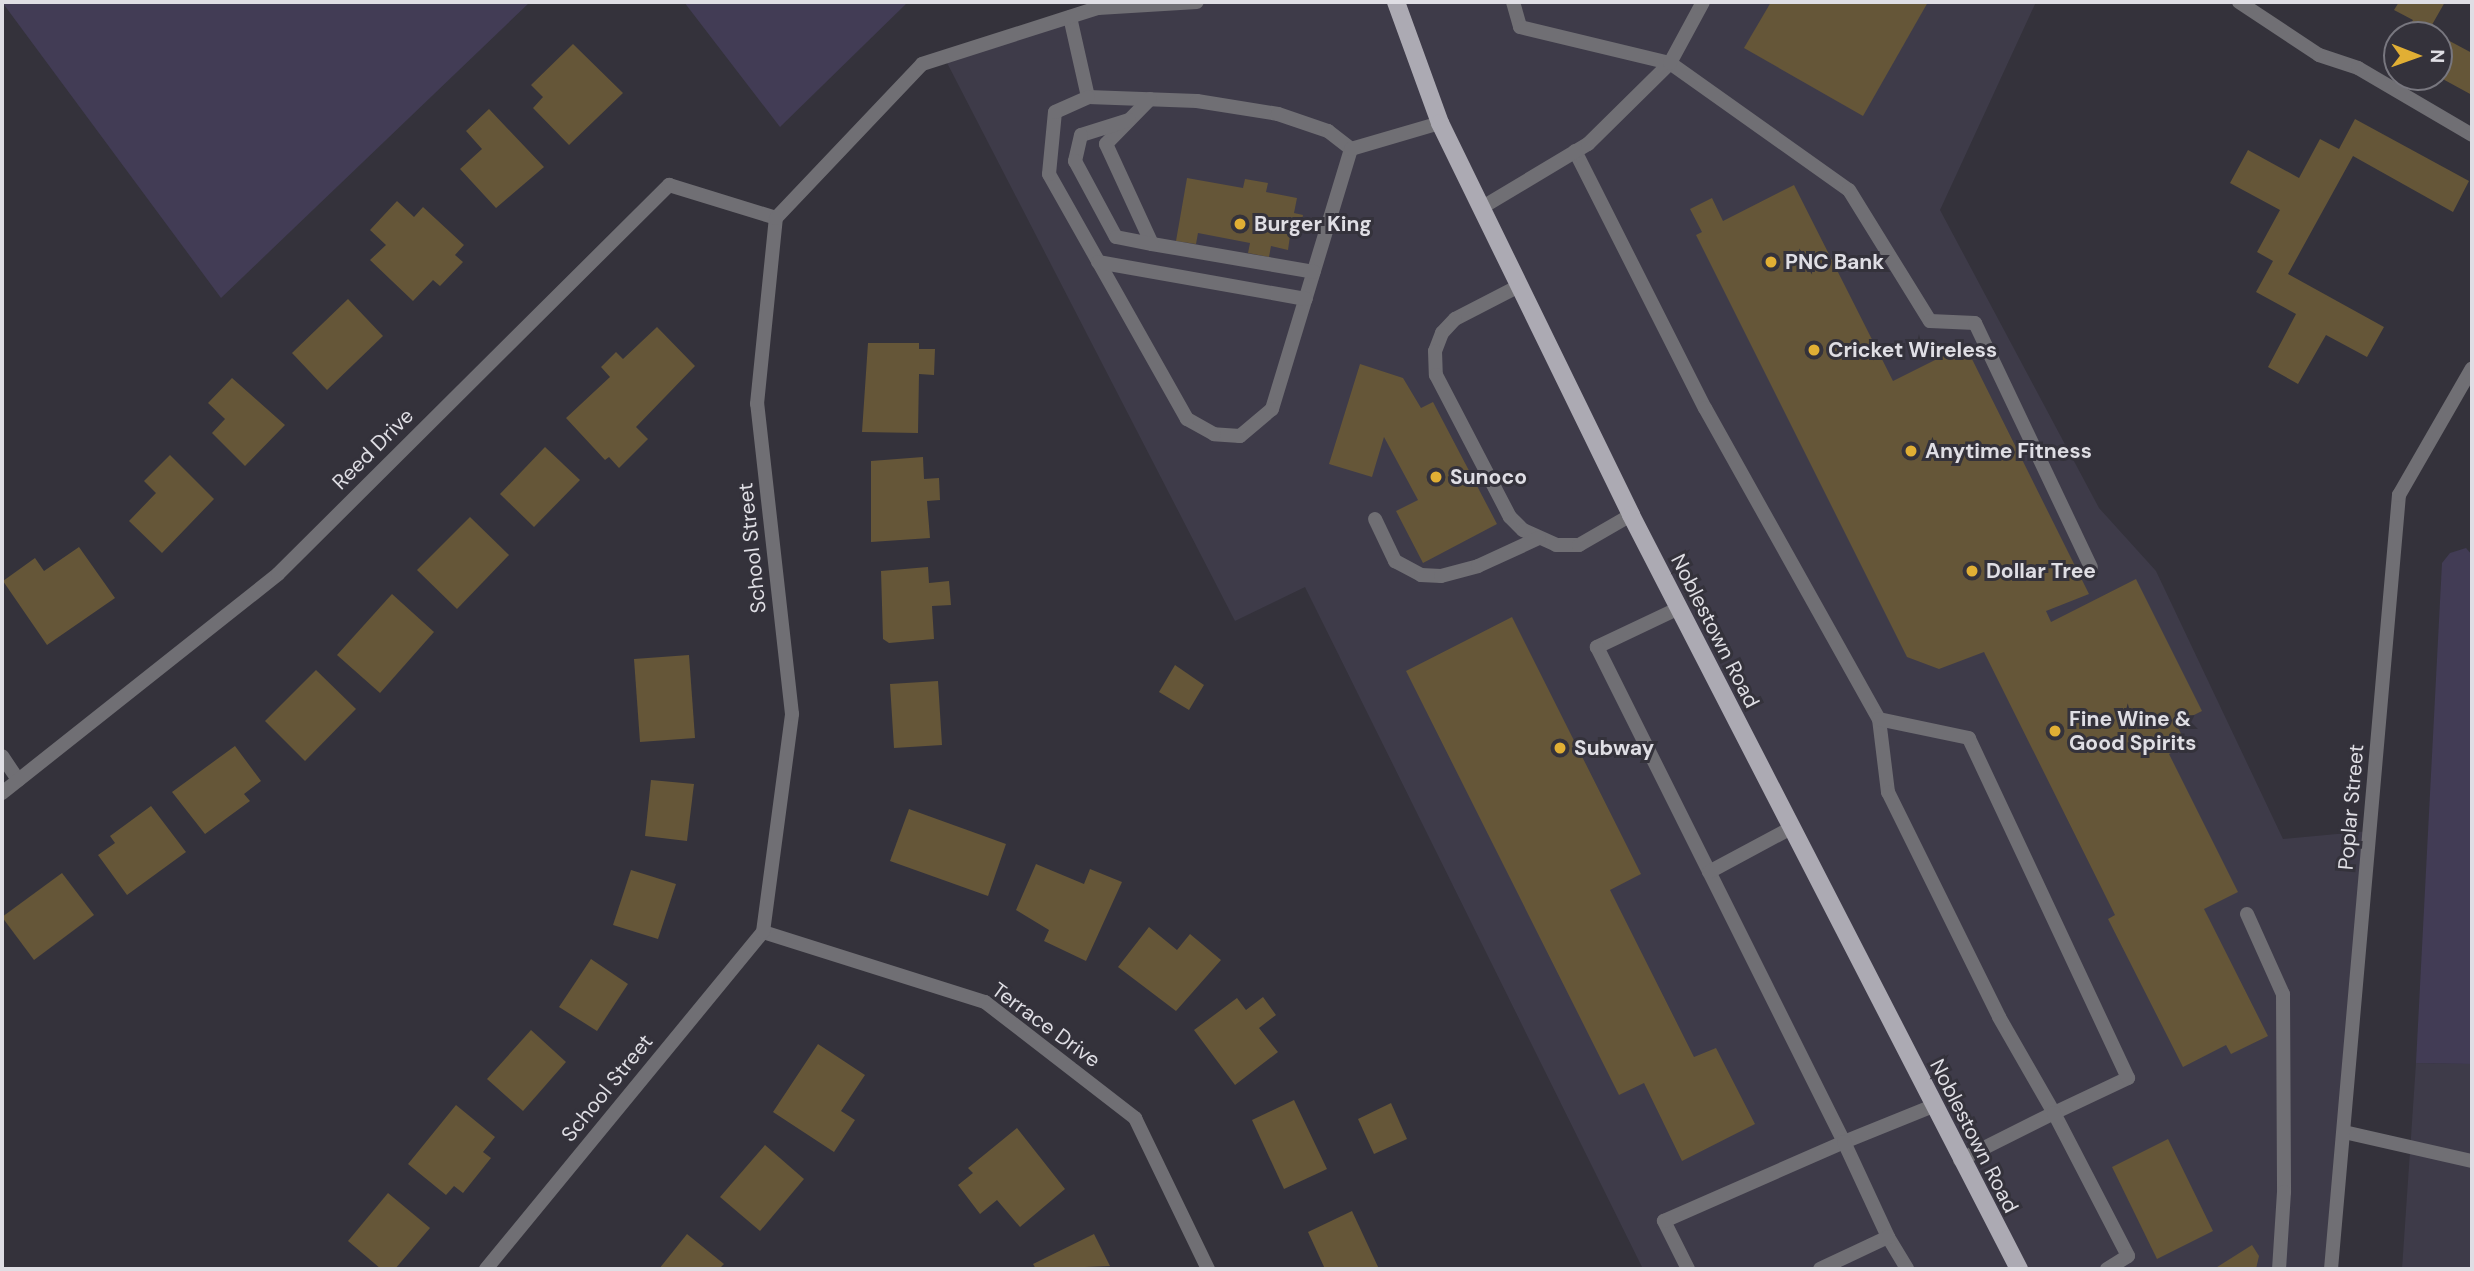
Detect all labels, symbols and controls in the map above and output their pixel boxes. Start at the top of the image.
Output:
north arrow [2383,21,2453,91]
text: N [2425,49,2450,63]
place label: Burger King [1254,211,1372,237]
marker: Burger King [1232,216,1248,232]
place label: PNC Bank [1785,249,1884,275]
marker: PNC Bank [1763,254,1779,270]
place label: Cricket Wireless [1828,337,1997,363]
marker: Cricket Wireless [1806,342,1822,358]
street label: Reed Drive [327,403,419,495]
place label: Anytime Fitness [1925,438,2092,464]
marker: Anytime Fitness [1903,443,1919,459]
place label: Sunoco [1450,464,1527,490]
marker: Sunoco [1428,469,1444,485]
street label: School Street [733,482,771,614]
street label: Noblestown Road [1665,550,1765,712]
place label: Dollar Tree [1986,558,2096,584]
marker: Dollar Tree [1964,563,1980,579]
place label: Fine Wine & Good Spirits [2069,706,2196,756]
marker: Fine Wine & Good Spirits [2047,723,2063,739]
place label: Subway [1574,735,1654,761]
marker: Subway [1552,740,1568,756]
street label: Poplar Street [2333,743,2369,871]
street label: Terrace Drive [987,977,1105,1073]
street label: School Street [556,1029,658,1147]
street label: Noblestown Road [1924,1055,2024,1217]

